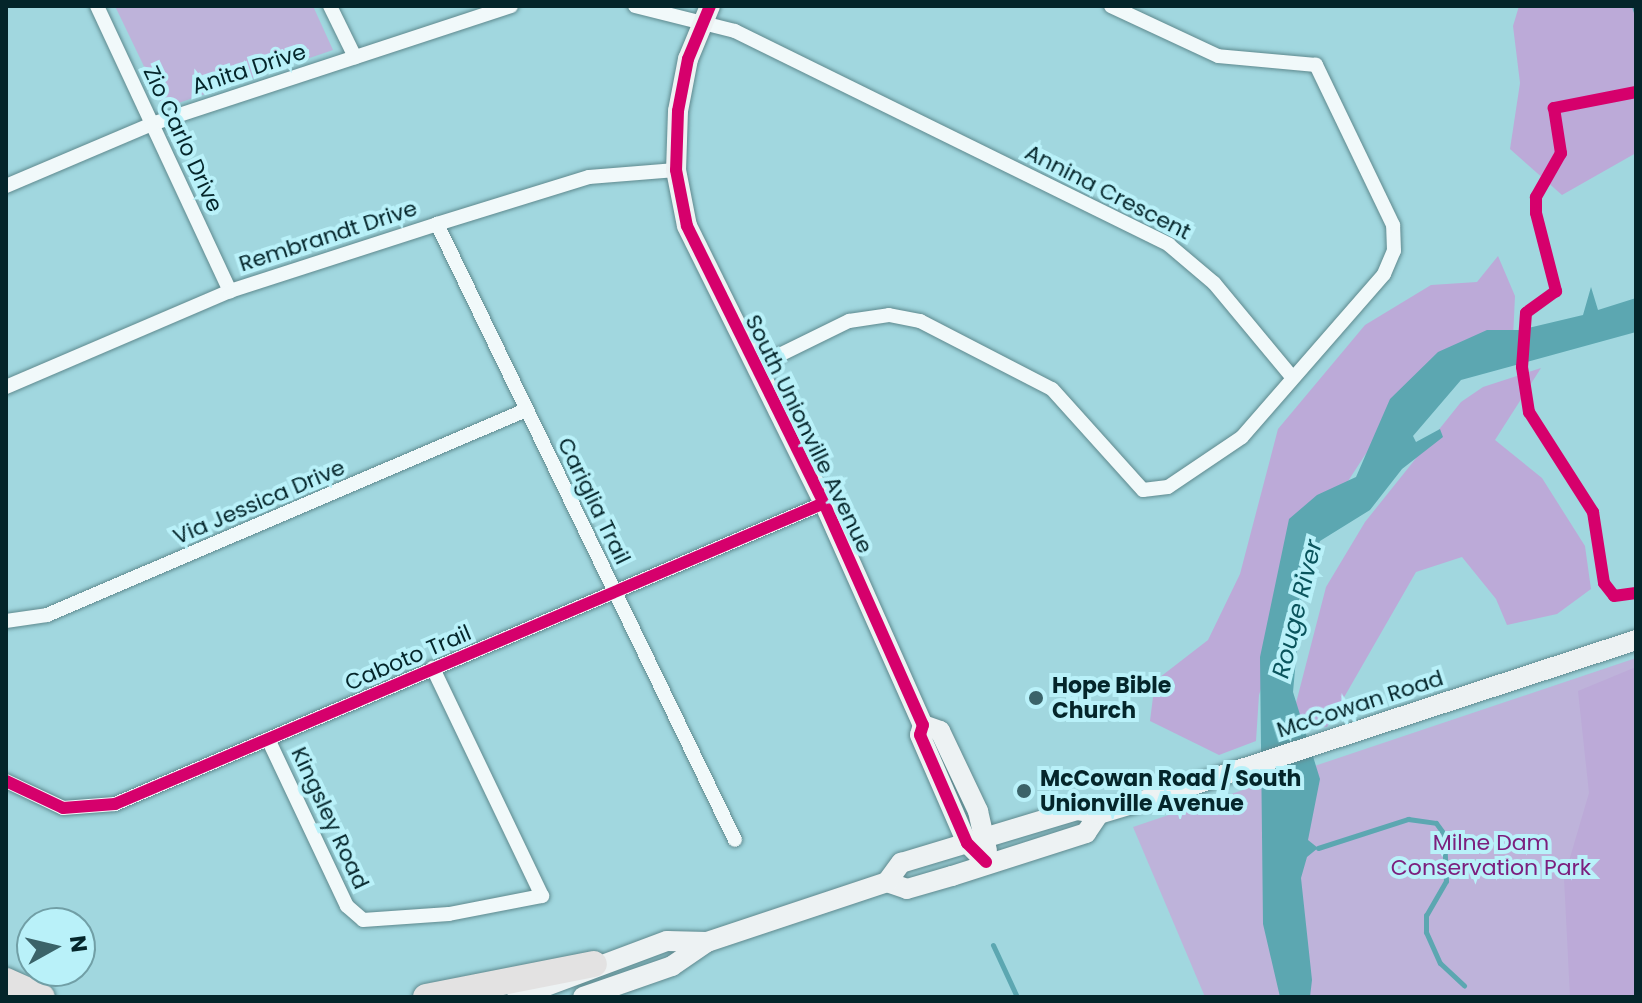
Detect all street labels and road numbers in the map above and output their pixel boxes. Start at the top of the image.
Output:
street label: Anita Drive [189,38,309,100]
street label: Zio Carlo Drive [138,62,228,216]
street label: Annina Crescent [1021,139,1195,245]
street label: Rembrandt Drive [236,195,420,277]
street label: South Unionville Avenue [740,310,878,558]
street label: Cariglia Trail [552,433,636,569]
street label: Via Jessica Drive [169,454,349,550]
street label: Caboto Trail [341,620,475,696]
street label: McCowan Road [1273,665,1447,743]
street label: Kingsley Road [286,743,374,893]

